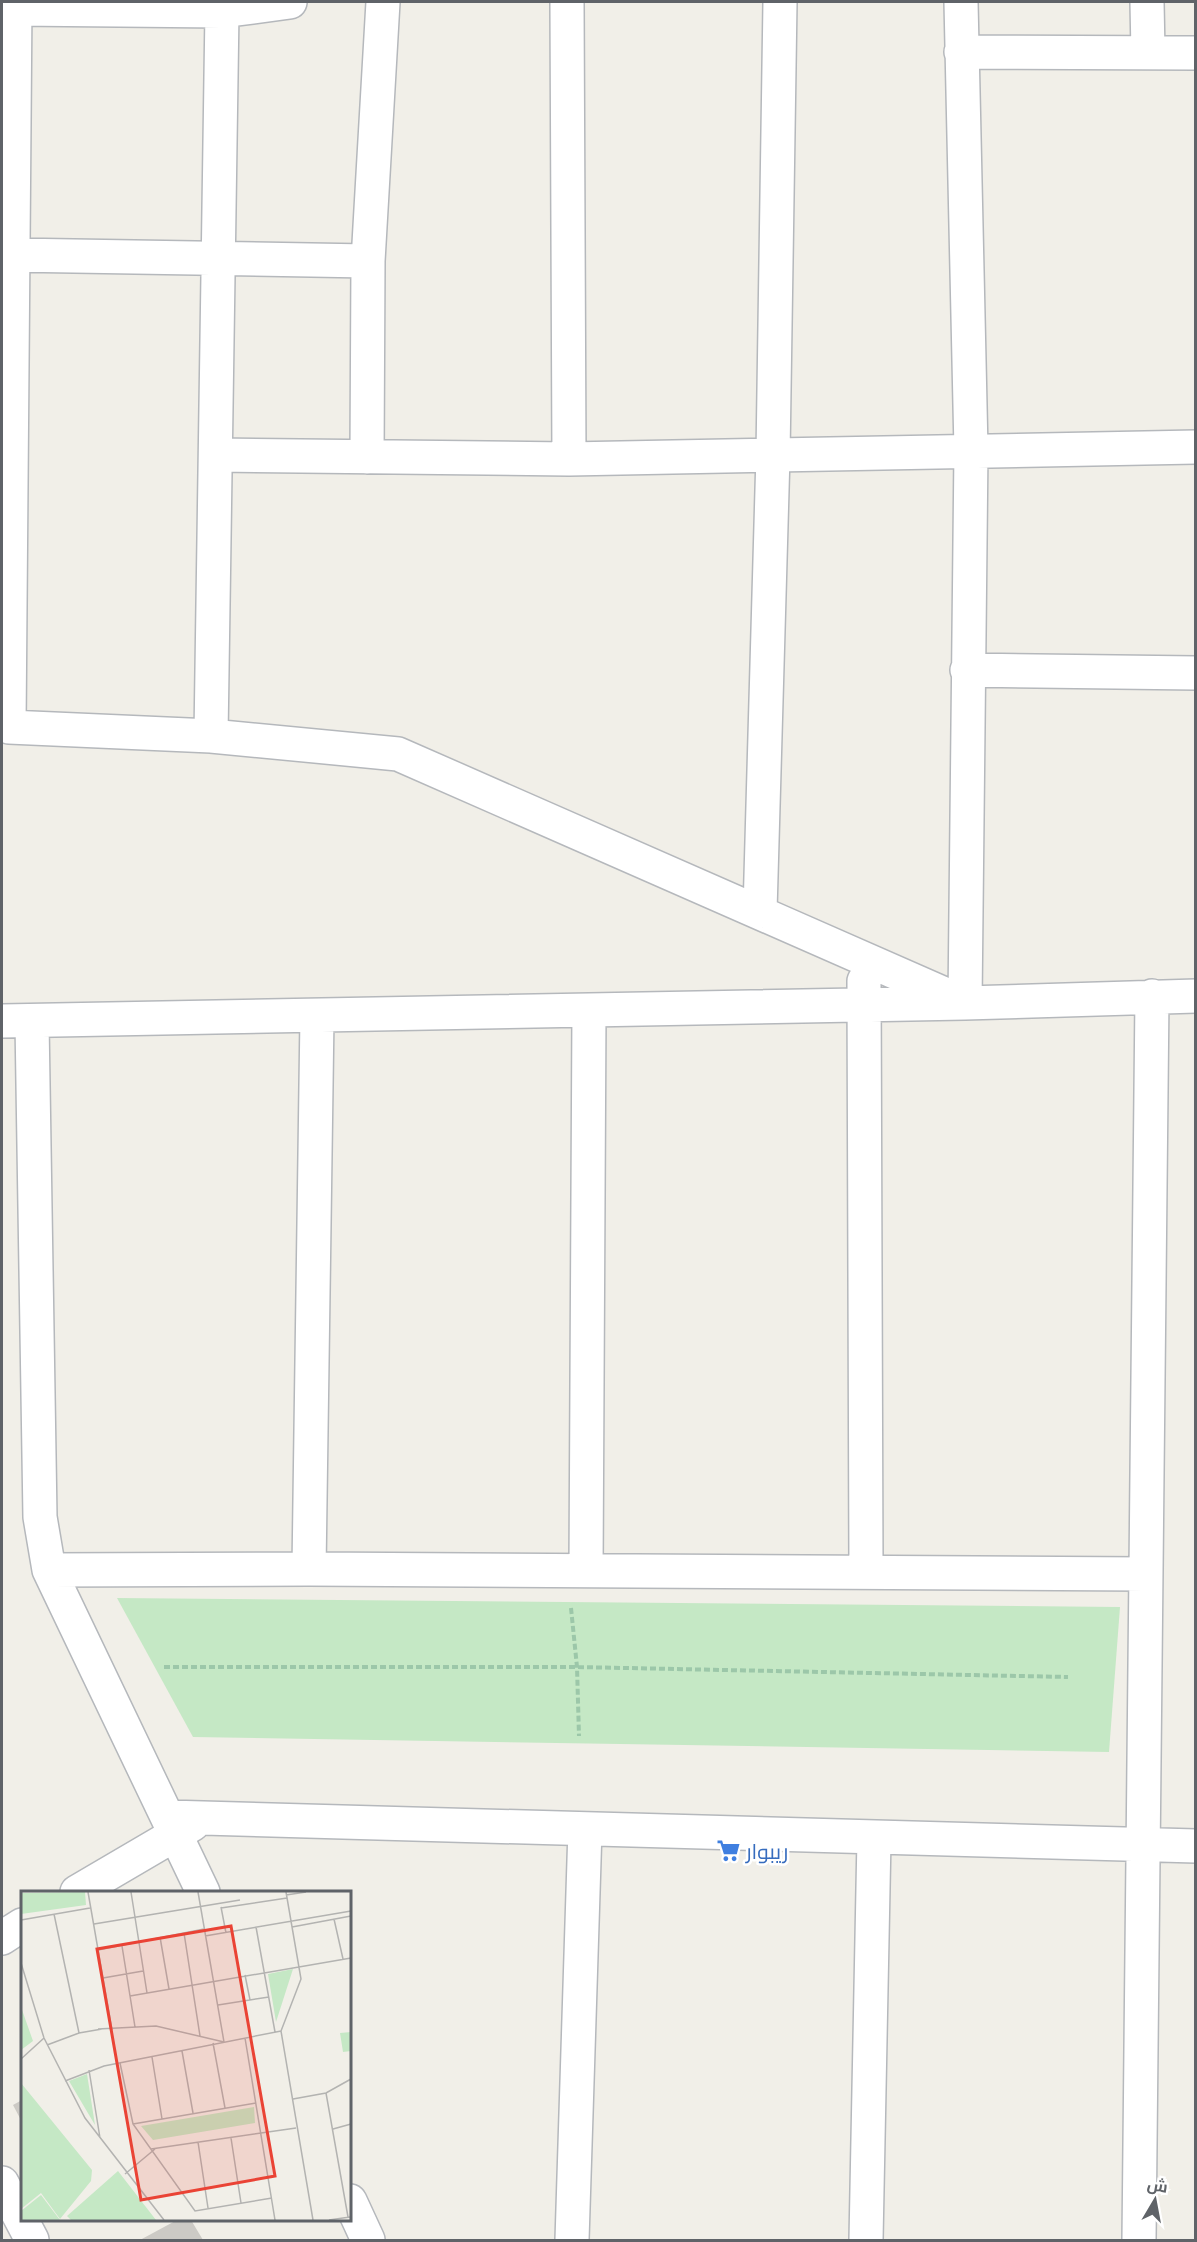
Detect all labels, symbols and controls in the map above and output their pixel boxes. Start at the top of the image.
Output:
supermarket icon: ريبوار [715,1838,741,1864]
place label: ريبوار [745,1838,788,1865]
inset map [21,1891,351,2221]
north arrow [1125,2170,1185,2230]
text: ش [1146,2174,1169,2197]

